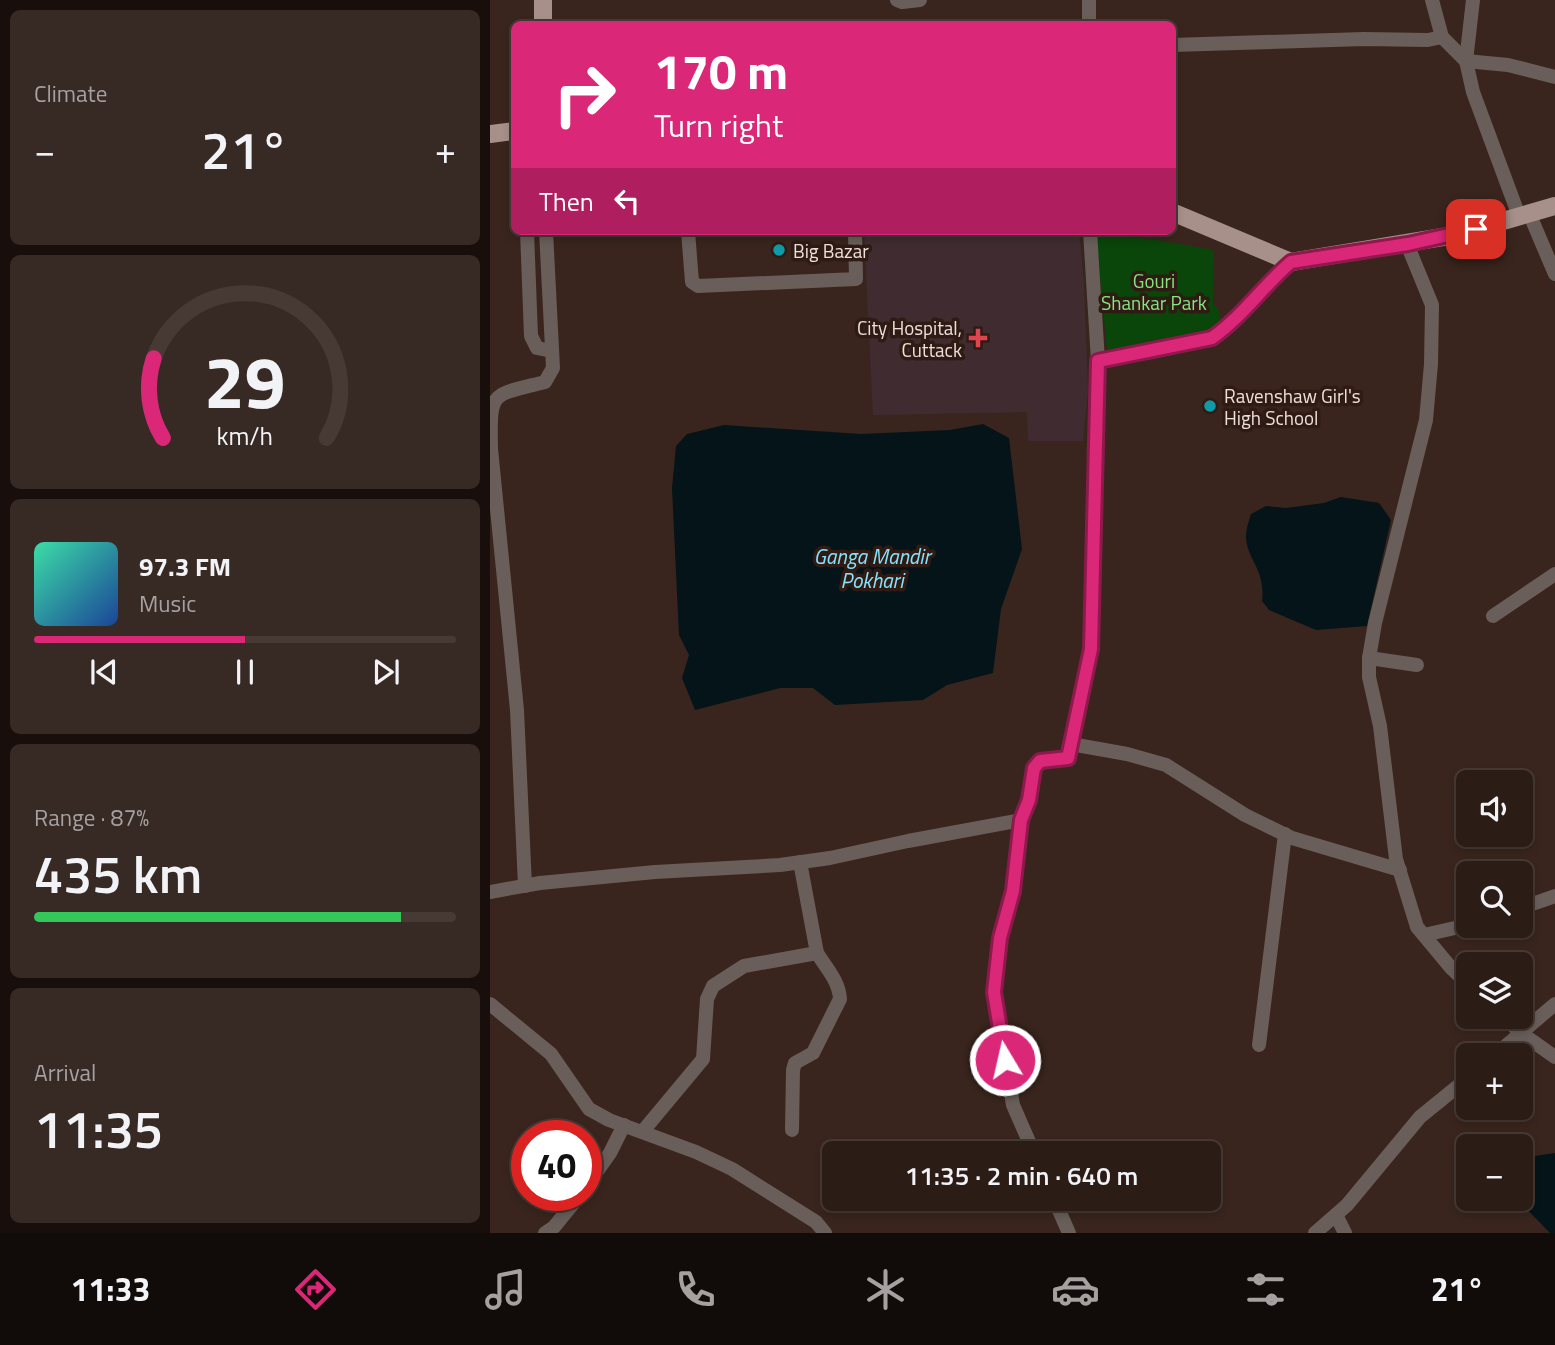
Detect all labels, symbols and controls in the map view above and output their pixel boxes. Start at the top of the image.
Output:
text: 170 m [654,33,788,108]
icon: right [539,49,630,140]
text: Climate [34,76,107,111]
text: Turn right [654,101,783,149]
text: 21° [201,110,289,189]
text: − [34,121,55,179]
text: + [435,121,456,179]
text: Then [539,182,594,221]
icon: left [608,182,646,220]
pin [1446,199,1506,259]
icon: arrive [1457,210,1495,248]
place label: Big Bazar [793,236,869,265]
marker: Big Bazar [771,242,787,258]
park label: Gouri Shankar Park [1101,266,1207,317]
place label: City Hospital, Cuttack [857,313,962,364]
text: 29 [204,326,286,436]
marker: City Hospital, Cuttack [968,328,988,348]
place label: Ravenshaw Girl's High School [1224,381,1361,432]
marker: Ravenshaw Girl's High School [1202,398,1218,414]
text: km/h [217,417,273,455]
water label: Ganga Mandir Pokhari [814,540,933,596]
text: 97.3 FM [139,547,231,586]
text: Music [139,586,196,621]
icon: previous [85,653,123,691]
icon: pause [226,653,264,691]
icon: next [367,653,405,691]
map controls [1456,770,1533,1211]
button: sound [1456,770,1533,847]
text: Range · 87% [34,800,149,835]
text: 435 km [34,834,202,913]
button: search [1456,861,1533,938]
button: layers [1456,952,1533,1029]
position arrow [968,1023,1042,1097]
button: + [1456,1043,1533,1120]
text: Arrival [34,1055,96,1090]
text: 11:35 [34,1089,163,1168]
speed limit sign: 40 [511,1120,602,1211]
button: − [1456,1134,1533,1211]
text: 11:35 · 2 min · 640 m [905,1156,1138,1195]
text: 11:33 [70,1265,150,1313]
icon: directions [291,1265,340,1314]
icon: music [481,1265,530,1314]
icon: phone [671,1265,720,1314]
icon: climate [861,1265,910,1314]
icon: car [1051,1265,1100,1314]
icon: filters [1241,1265,1290,1314]
text: 21° [1431,1265,1484,1313]

